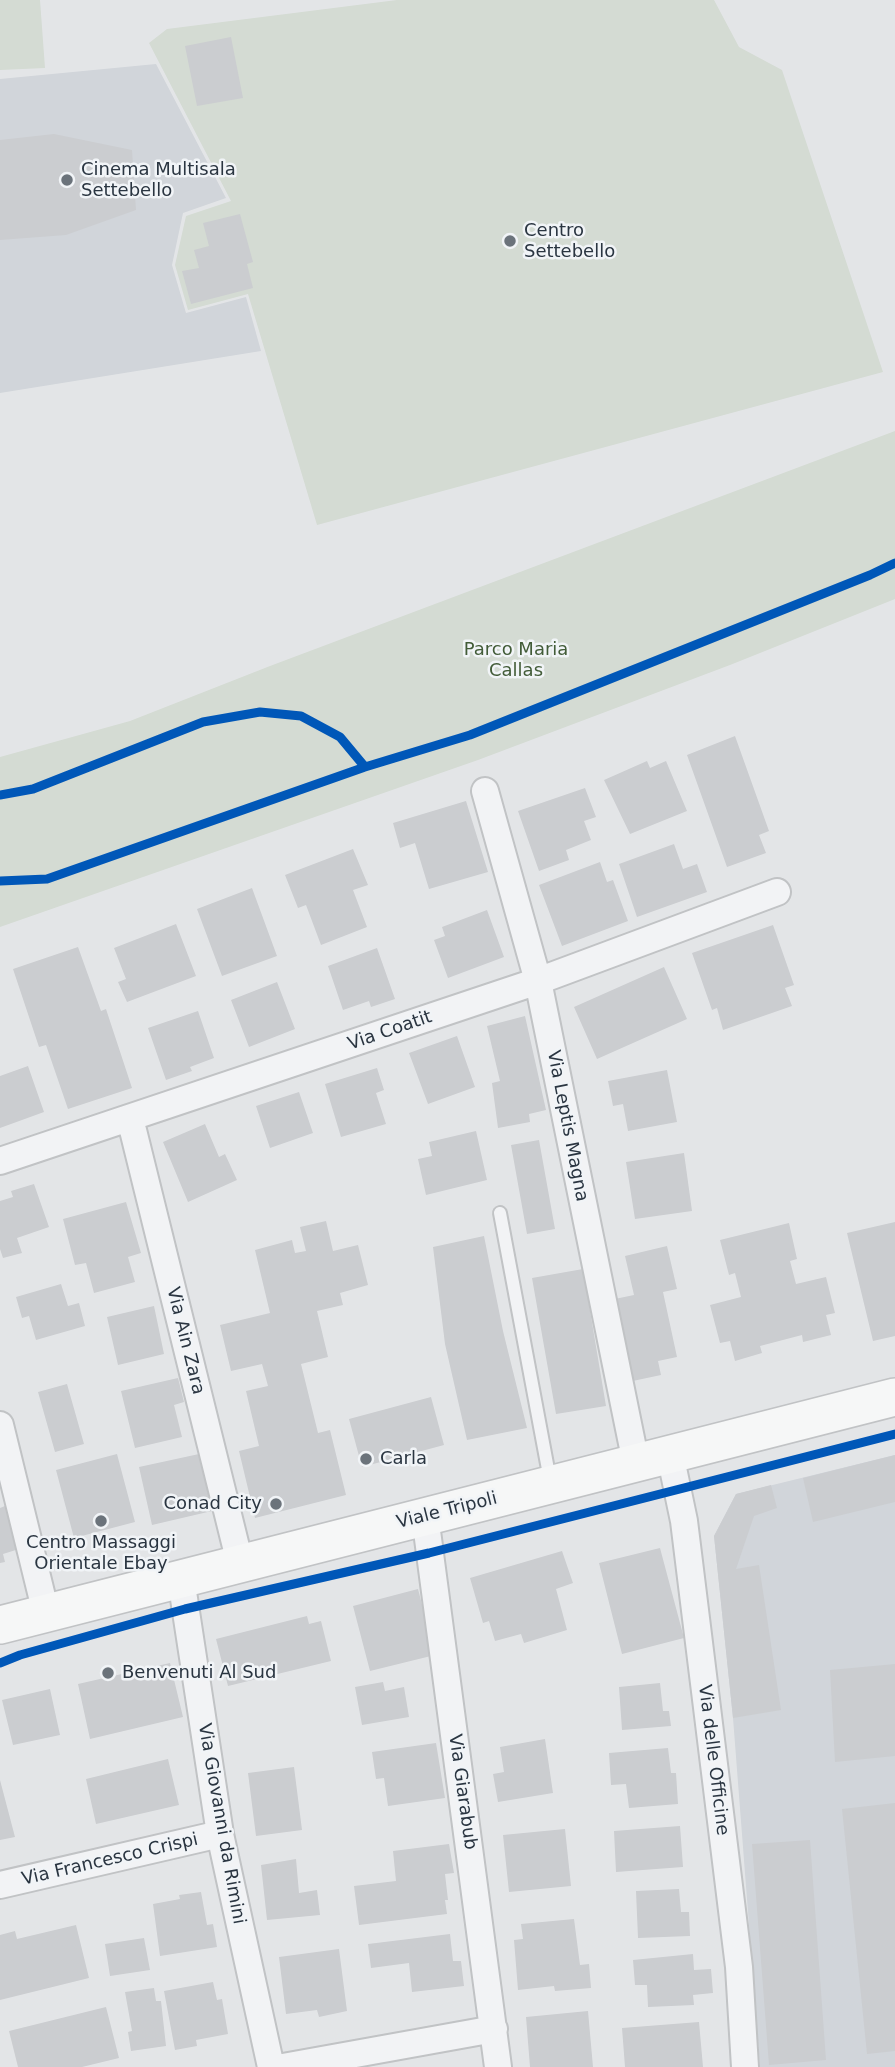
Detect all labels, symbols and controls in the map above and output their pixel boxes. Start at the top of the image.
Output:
place label: Cinema Multisala Settebello [81,159,236,202]
marker: Cinema Multisala Settebello [59,172,75,188]
place label: Centro Settebello [524,220,615,262]
marker: Centro Settebello [502,233,518,249]
park label: Parco Maria Callas [464,639,568,682]
street label: Via Coatit [345,1007,435,1055]
street label: Via Leptis Magna [542,1049,592,1203]
street label: Via Ain Zara [161,1285,209,1397]
place label: Carla [380,1448,427,1470]
marker: Carla [358,1451,374,1467]
street label: Viale Tripoli [394,1488,500,1534]
place label: Conad City [164,1493,262,1515]
marker: Conad City [268,1496,284,1512]
marker: Centro Massaggi Orientale Ebay [93,1513,109,1529]
place label: Centro Massaggi Orientale Ebay [26,1532,176,1574]
place label: Benvenuti Al Sud [122,1662,276,1684]
marker: Benvenuti Al Sud [100,1665,116,1681]
street label: Via delle Officine [693,1683,733,1837]
street label: Via Giovanni da Rimini [193,1722,249,1926]
street label: Via Giarabub [443,1733,481,1851]
street label: Via Francesco Crispi [20,1829,200,1891]

